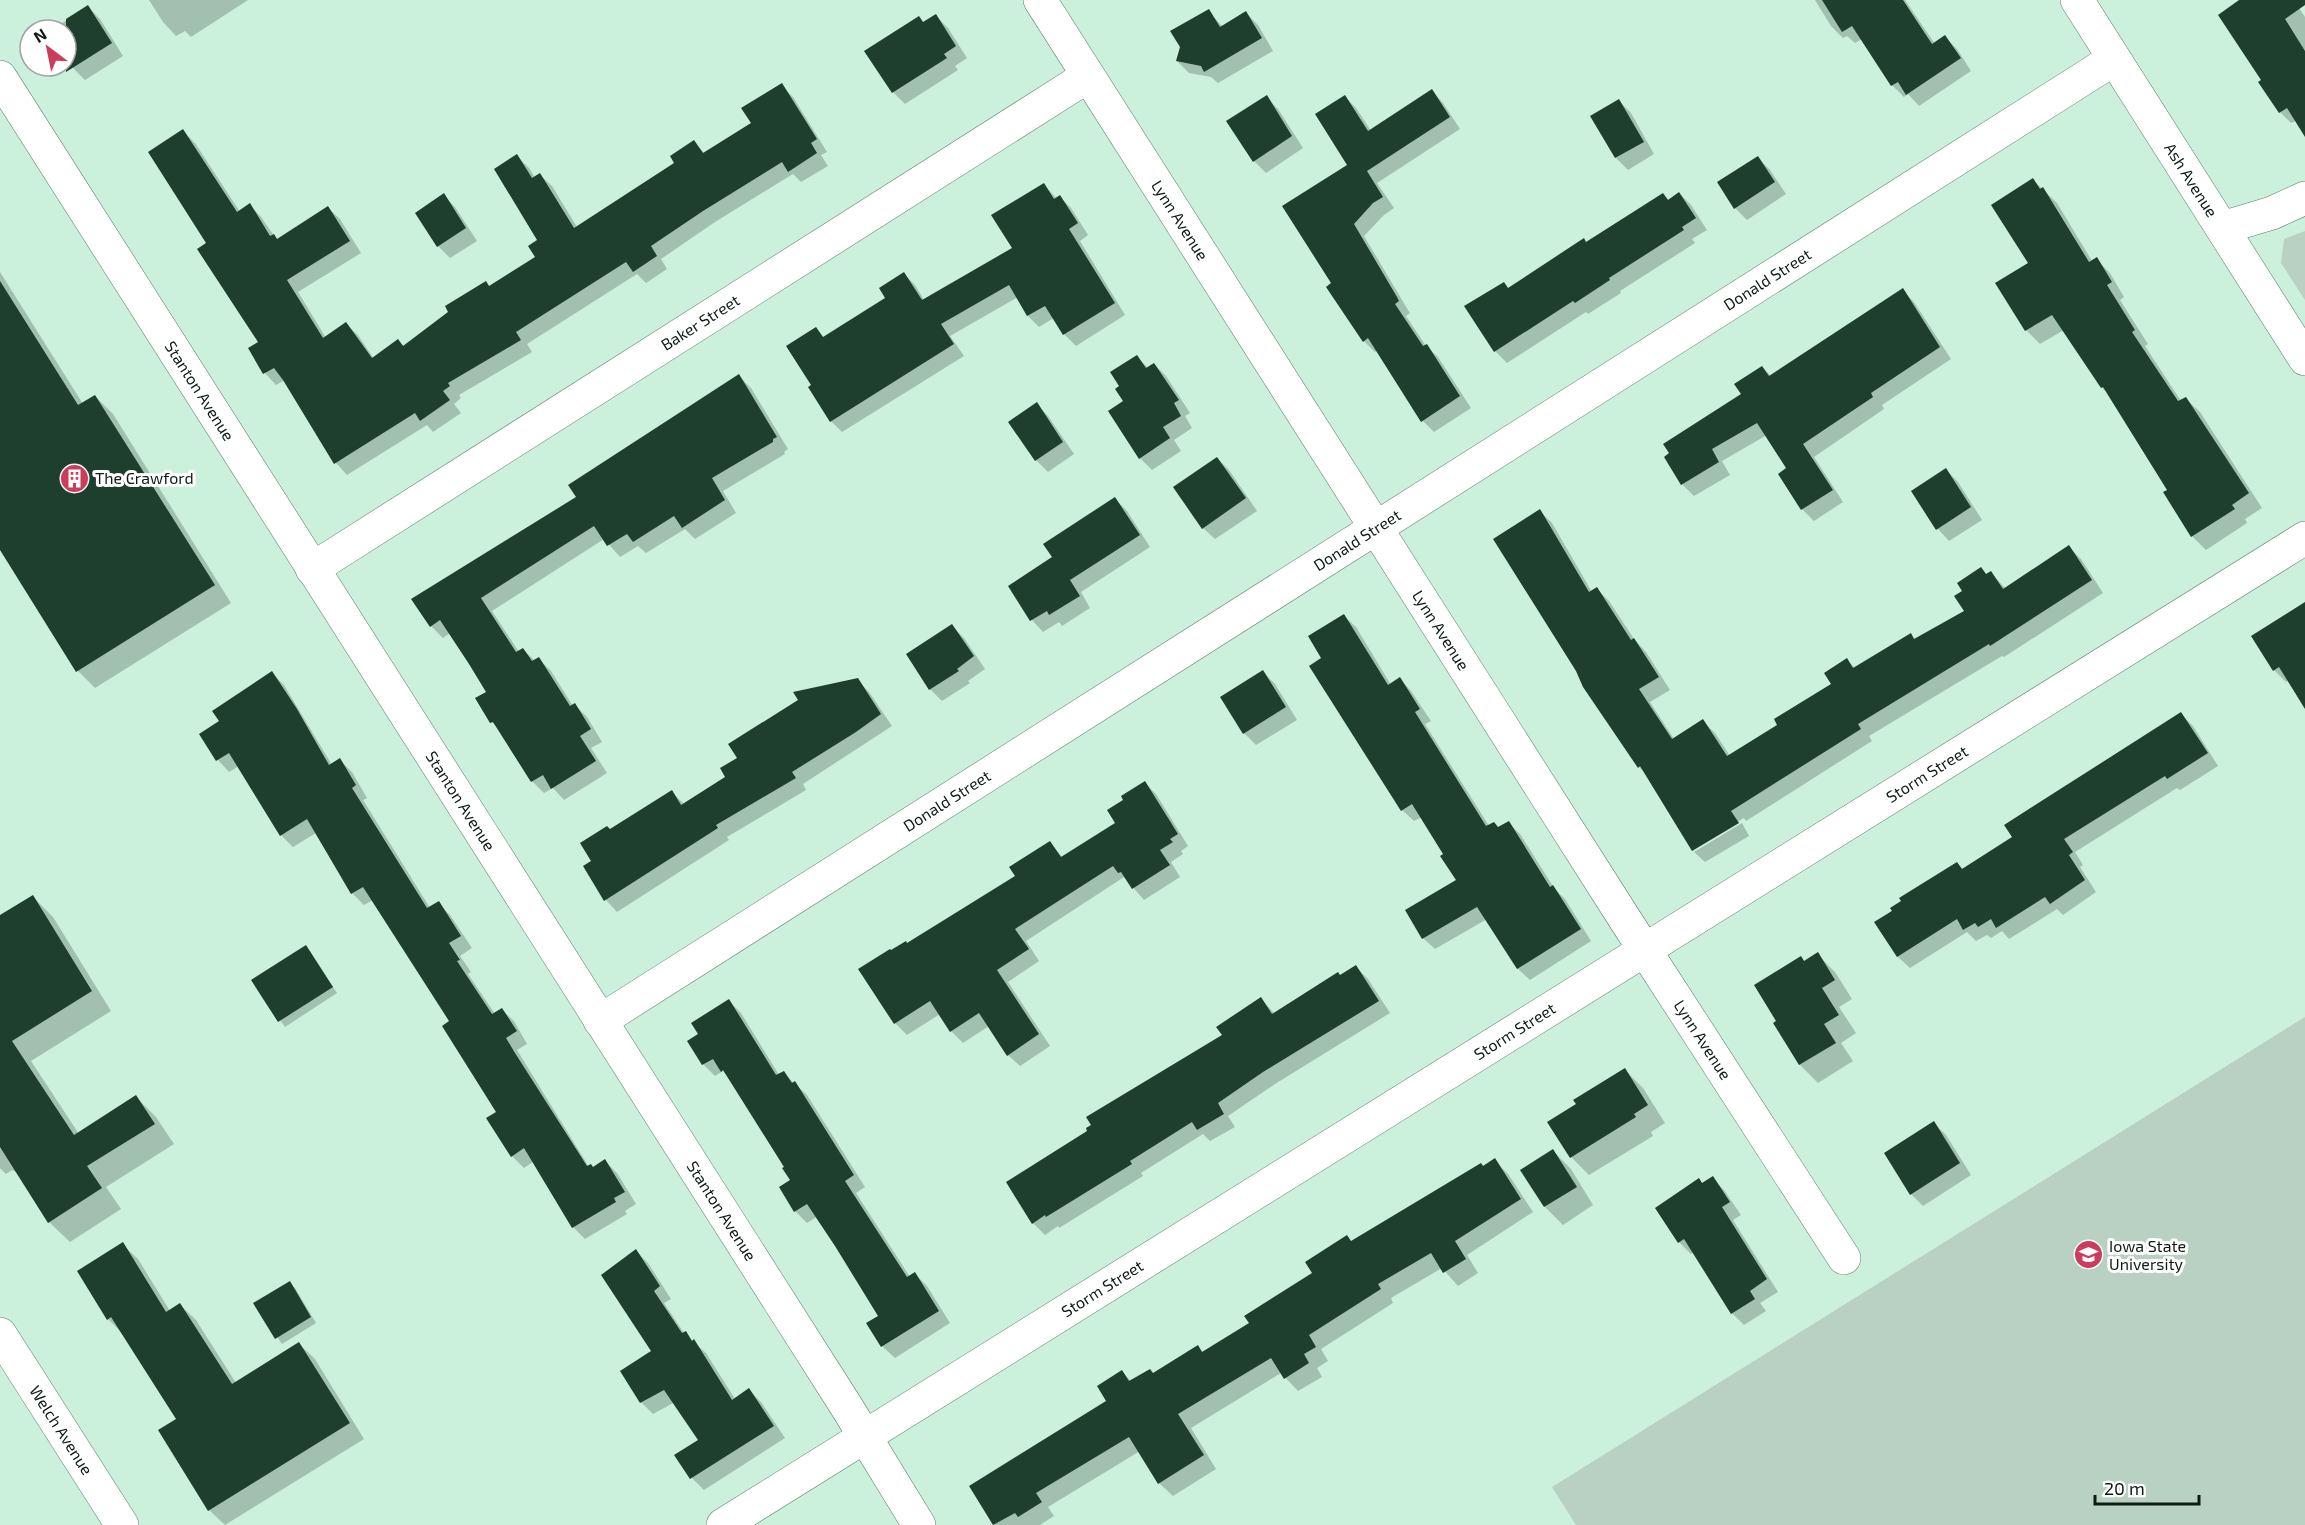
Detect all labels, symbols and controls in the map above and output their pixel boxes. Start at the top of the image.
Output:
north arrow [18,18,78,78]
text: N [30,24,50,46]
street label: Ash Avenue [2161,139,2222,220]
street label: Lynn Avenue [1148,176,1213,263]
street label: Donald Street [1720,244,1814,314]
street label: Baker Street [657,290,743,354]
street label: Stanton Avenue [161,337,239,444]
building icon: The Crawford [58,462,90,494]
place label: The Crawford [95,468,194,487]
street label: Donald Street [1310,505,1404,574]
street label: Lynn Avenue [1409,586,1474,673]
street label: Storm Street [1882,741,1971,806]
street label: Stanton Avenue [422,747,500,854]
street label: Donald Street [899,765,994,835]
street label: Lynn Avenue [1671,996,1736,1083]
street label: Storm Street [1470,998,1559,1063]
street label: Stanton Avenue [683,1157,761,1264]
place label: Iowa State University [2109,1236,2186,1273]
school or university icon: Iowa State University [2072,1239,2104,1271]
street label: Storm Street [1058,1255,1146,1321]
street label: Welch Avenue [26,1382,97,1478]
scale bar [2095,1468,2198,1506]
text: 20 m [2104,1477,2145,1499]

